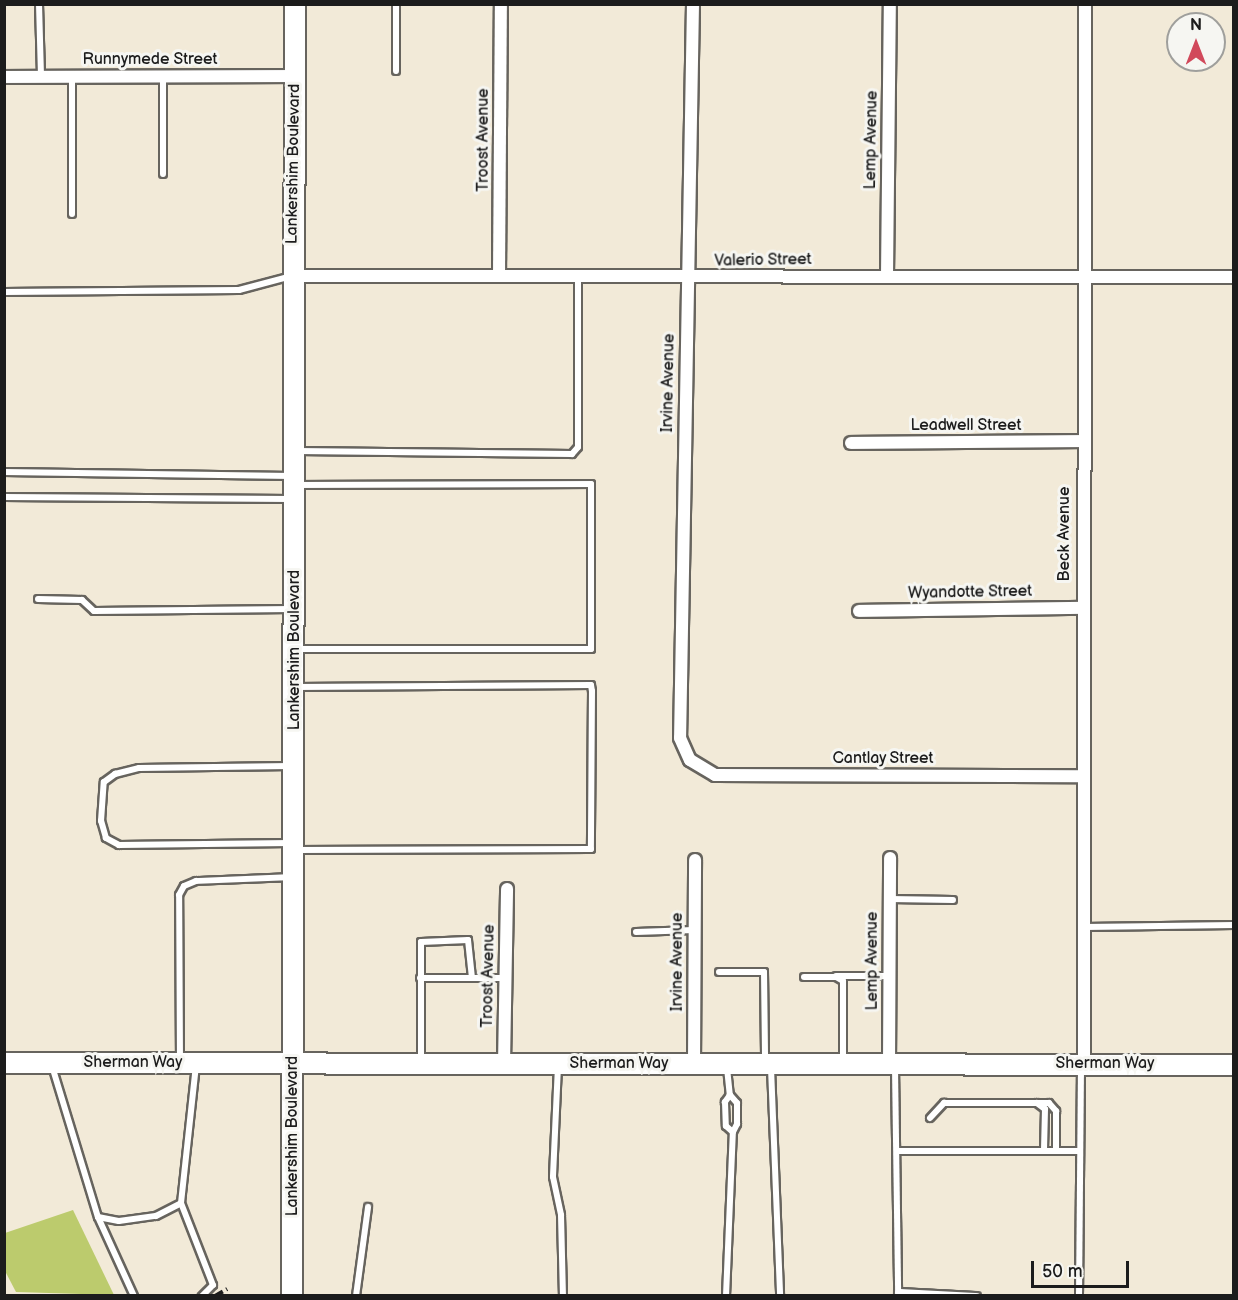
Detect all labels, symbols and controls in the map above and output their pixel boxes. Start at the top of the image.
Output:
north arrow [1166,12,1226,72]
text: N [1190,16,1202,35]
street label: Runnymede Street [82,50,218,70]
street label: Lankershim Boulevard [283,84,305,244]
street label: Troost Avenue [474,88,494,192]
street label: Lemp Avenue [862,90,882,190]
street label: Valerio Street [714,251,812,271]
street label: Irvine Avenue [659,333,679,433]
street label: Leadwell Street [910,416,1022,436]
street label: Beck Avenue [1055,487,1075,581]
street label: Lankershim Boulevard [285,570,305,730]
street label: Wyandotte Street [908,582,1032,604]
street label: Cantlay Street [832,749,934,769]
street label: Lemp Avenue [863,912,883,1010]
street label: Irvine Avenue [668,913,688,1011]
street label: Troost Avenue [479,924,499,1028]
street label: Sherman Way [83,1053,183,1073]
street label: Sherman Way [569,1054,669,1074]
street label: Sherman Way [1055,1054,1155,1074]
street label: Lankershim Boulevard [283,1056,303,1216]
scale bar [1034,1249,1132,1287]
text: 50 m [1042,1261,1083,1282]

